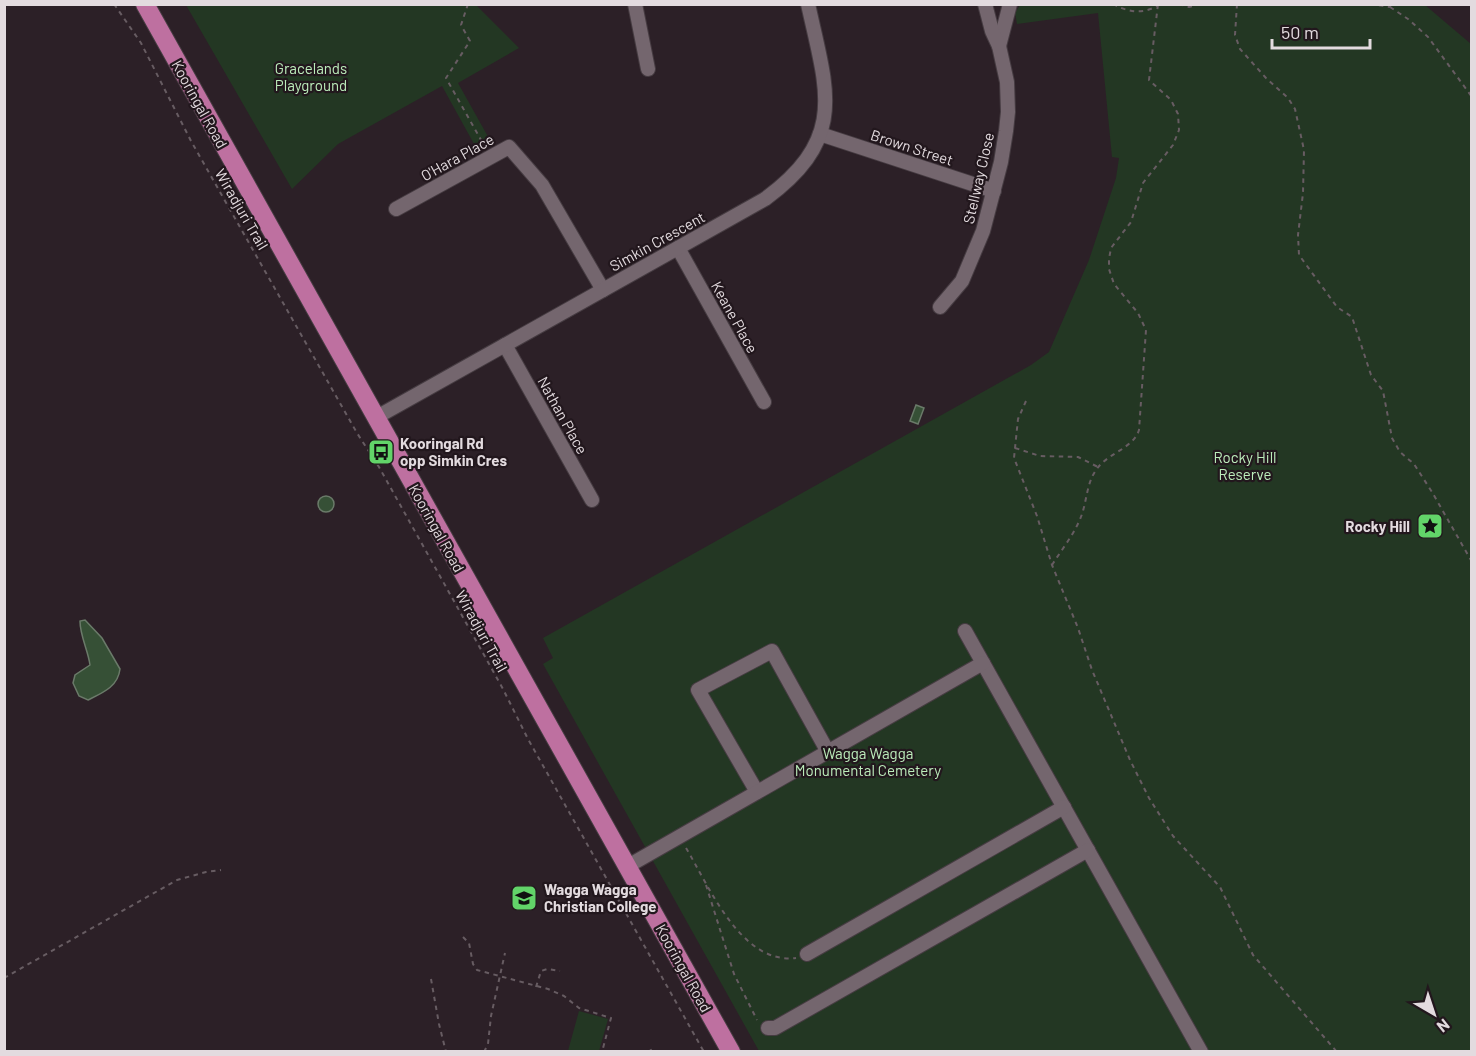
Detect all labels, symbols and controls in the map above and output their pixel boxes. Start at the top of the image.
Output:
scale bar [1272,12,1370,50]
text: 50 m [1281,21,1319,43]
street label: Kooringal Road [168,57,232,151]
park label: Gracelands Playground [275,59,347,94]
street label: Brown Street [869,125,955,169]
street label: O'Hara Place [417,130,497,184]
street label: Stellway Close [959,131,997,225]
street label: Wiradjuri Trail [212,165,272,253]
street label: Simkin Crescent [606,207,708,275]
street label: Keane Place [708,278,762,356]
street label: Nathan Place [534,373,592,457]
place label: Kooringal Rd opp Simkin Cres [400,434,507,469]
bus stop icon: Kooringal Rd opp Simkin Cres [366,437,396,467]
park label: Rocky Hill Reserve [1213,448,1277,483]
street label: Kooringal Road [405,481,469,575]
place icon: Rocky Hill [1415,511,1445,541]
place label: Rocky Hill [1345,517,1410,535]
street label: Wiradjuri Trail [452,587,512,675]
park label: Wagga Wagga Monumental Cemetery [795,744,941,779]
place label: Wagga Wagga Christian College [544,880,657,915]
school or university icon: Wagga Wagga Christian College [509,883,539,913]
street label: Kooringal Road [652,921,716,1015]
north arrow [1404,984,1464,1044]
text: N [1434,1015,1454,1037]

